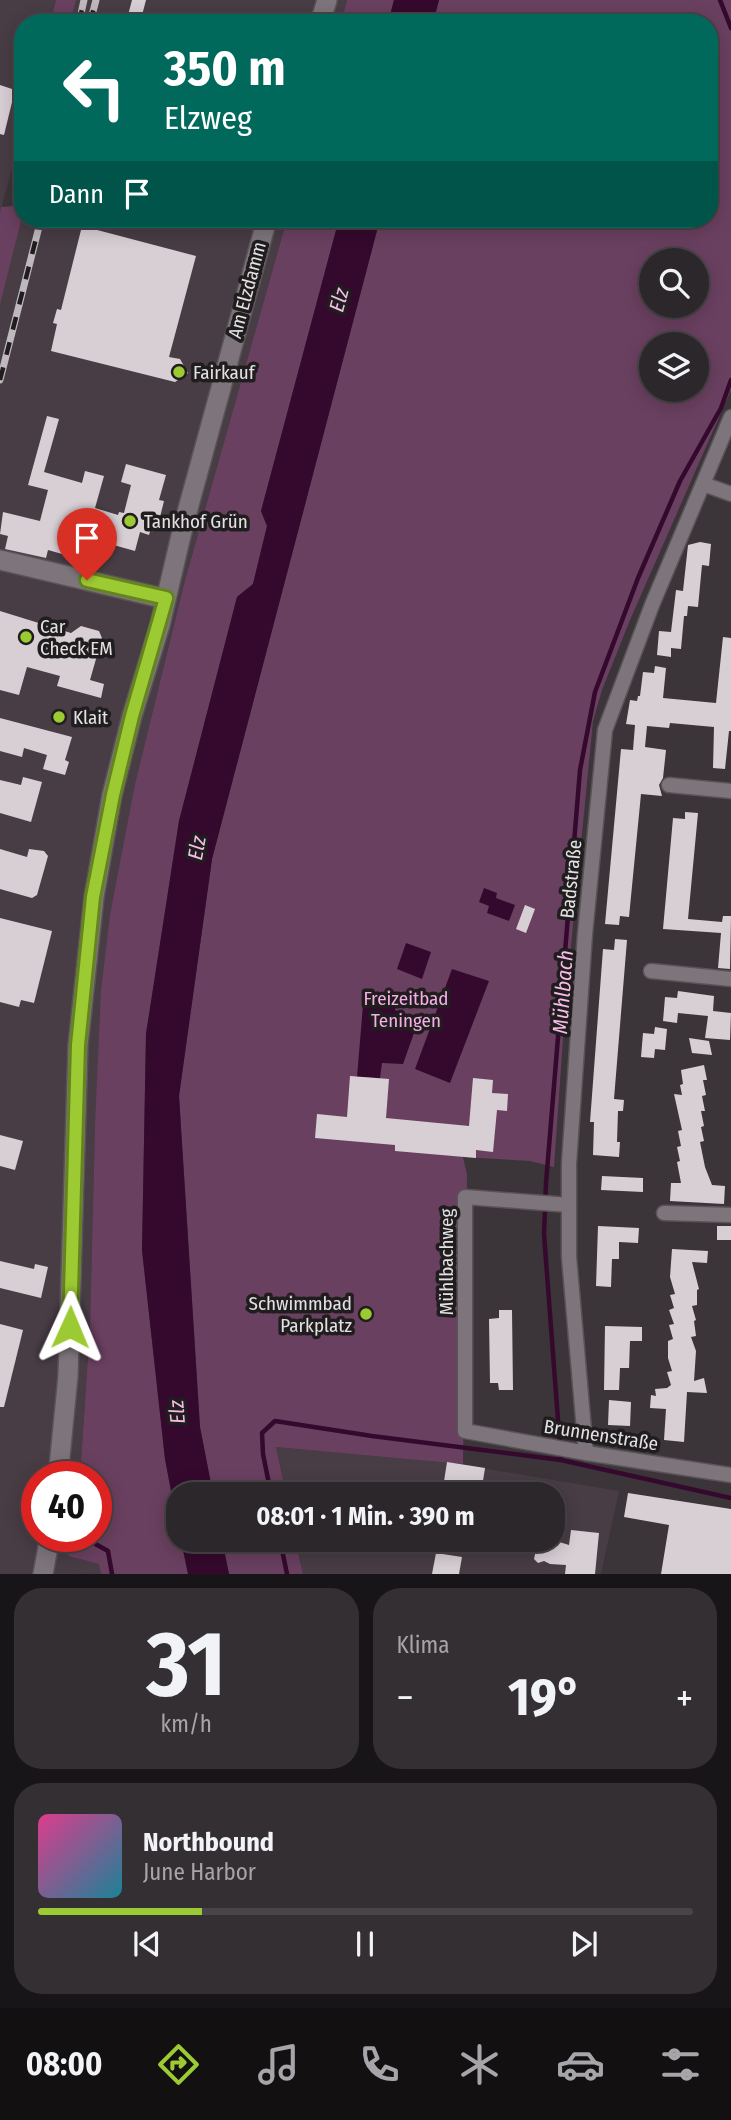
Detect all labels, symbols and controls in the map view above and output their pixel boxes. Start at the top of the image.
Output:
text: 350 m [164,39,286,98]
icon: left [49,42,140,133]
text: Elzweg [164,99,252,137]
icon: arrive [118,175,156,213]
text: Dann [49,179,104,210]
street label: Am Elzdamm [223,239,271,341]
map controls [639,248,709,402]
button: search [639,248,709,318]
water label: Elz [323,284,355,315]
button: layers [639,332,709,402]
place label: Fairkauf [193,361,256,384]
marker: Fairkauf [171,364,187,380]
pin [57,508,117,580]
place label: Tankhof Grün [144,510,248,533]
marker: Tankhof Grün [122,513,138,529]
icon: arrive [68,519,106,557]
place label: Car Check EM [40,615,113,660]
marker: Car Check EM [18,629,34,645]
place label: Klait [73,706,109,729]
marker: Klait [51,709,67,725]
water label: Elz [182,833,212,862]
street label: Badstraße [555,838,587,920]
water label: Mühlbach [547,949,579,1035]
park label: Freizeitbad Teningen [363,987,449,1032]
street label: Mühlbachweg [435,1209,458,1315]
position arrow [33,1290,107,1364]
place label: Schwimmbad Parkplatz [249,1292,352,1337]
marker: Schwimmbad Parkplatz [358,1306,374,1322]
water label: Elz [163,1398,191,1425]
street label: Brunnenstraße [542,1415,660,1455]
speed limit sign: 40 [21,1461,112,1552]
text: 08:01 · 1 Min. · 390 m [256,1501,475,1532]
text: 31 [146,1610,226,1719]
text: Klima [397,1631,450,1659]
text: 19° [508,1666,581,1729]
text: − [397,1675,414,1721]
text: + [676,1675,693,1721]
text: km/h [161,1710,212,1738]
text: Northbound [143,1827,274,1858]
text: June Harbor [143,1858,256,1886]
icon: previous [128,1925,166,1963]
icon: pause [346,1925,384,1963]
icon: next [565,1925,603,1963]
icon: directions [154,2040,203,2089]
icon: music [254,2040,303,2089]
icon: phone [355,2040,404,2089]
icon: climate [455,2040,504,2089]
icon: car [556,2040,605,2089]
icon: filters [656,2040,705,2089]
text: 08:00 [26,2045,102,2083]

